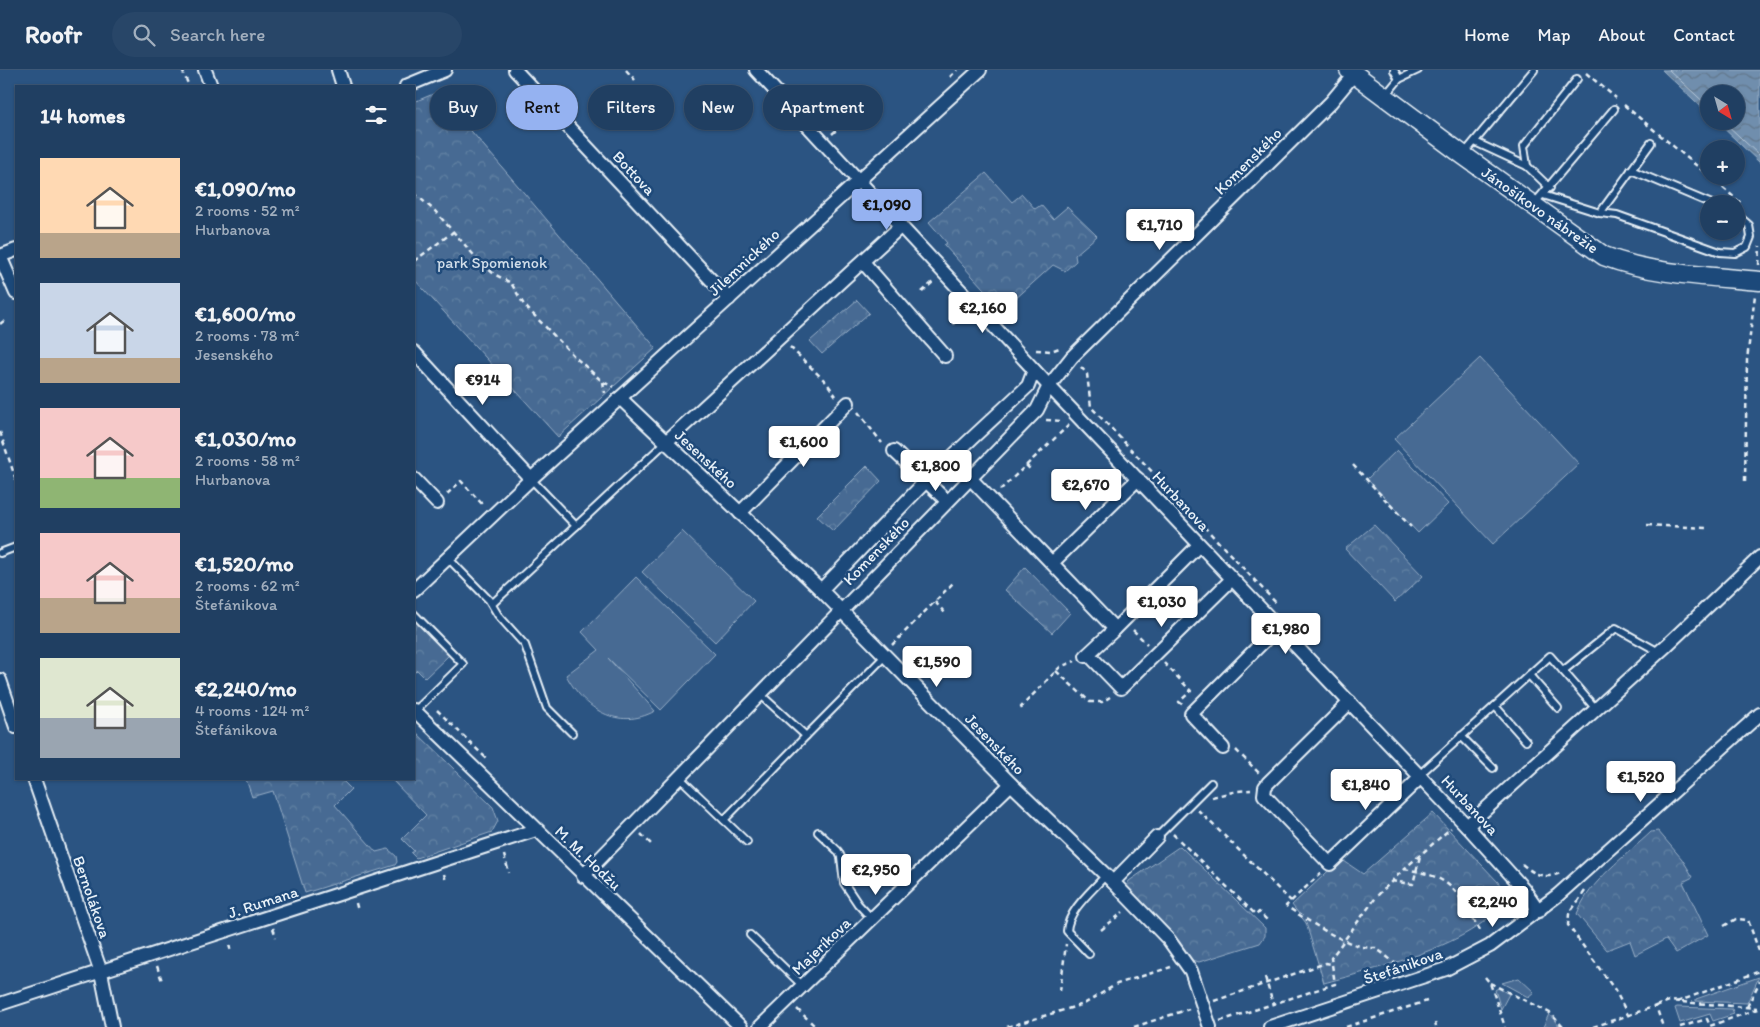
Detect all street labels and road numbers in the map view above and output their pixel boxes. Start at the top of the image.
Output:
street label: Komenského [1210,123,1286,199]
street label: Bottova [609,147,660,200]
street label: Jánošíkovo nábrežie [1478,163,1602,258]
street label: Jilemnického [705,224,783,300]
street label: Jesenského [671,425,741,493]
street label: Hurbanova [1148,467,1214,536]
street label: Komenského [839,513,913,589]
street label: Jesenského [961,709,1029,779]
street label: Hurbanova [1437,771,1503,840]
street label: M. M. Hodžu [551,822,625,894]
street label: Bernolákova [69,853,115,941]
street label: J. Rumana [226,882,301,922]
street label: Majeríkova [788,913,855,979]
street label: Štefánikova [1361,943,1446,988]

